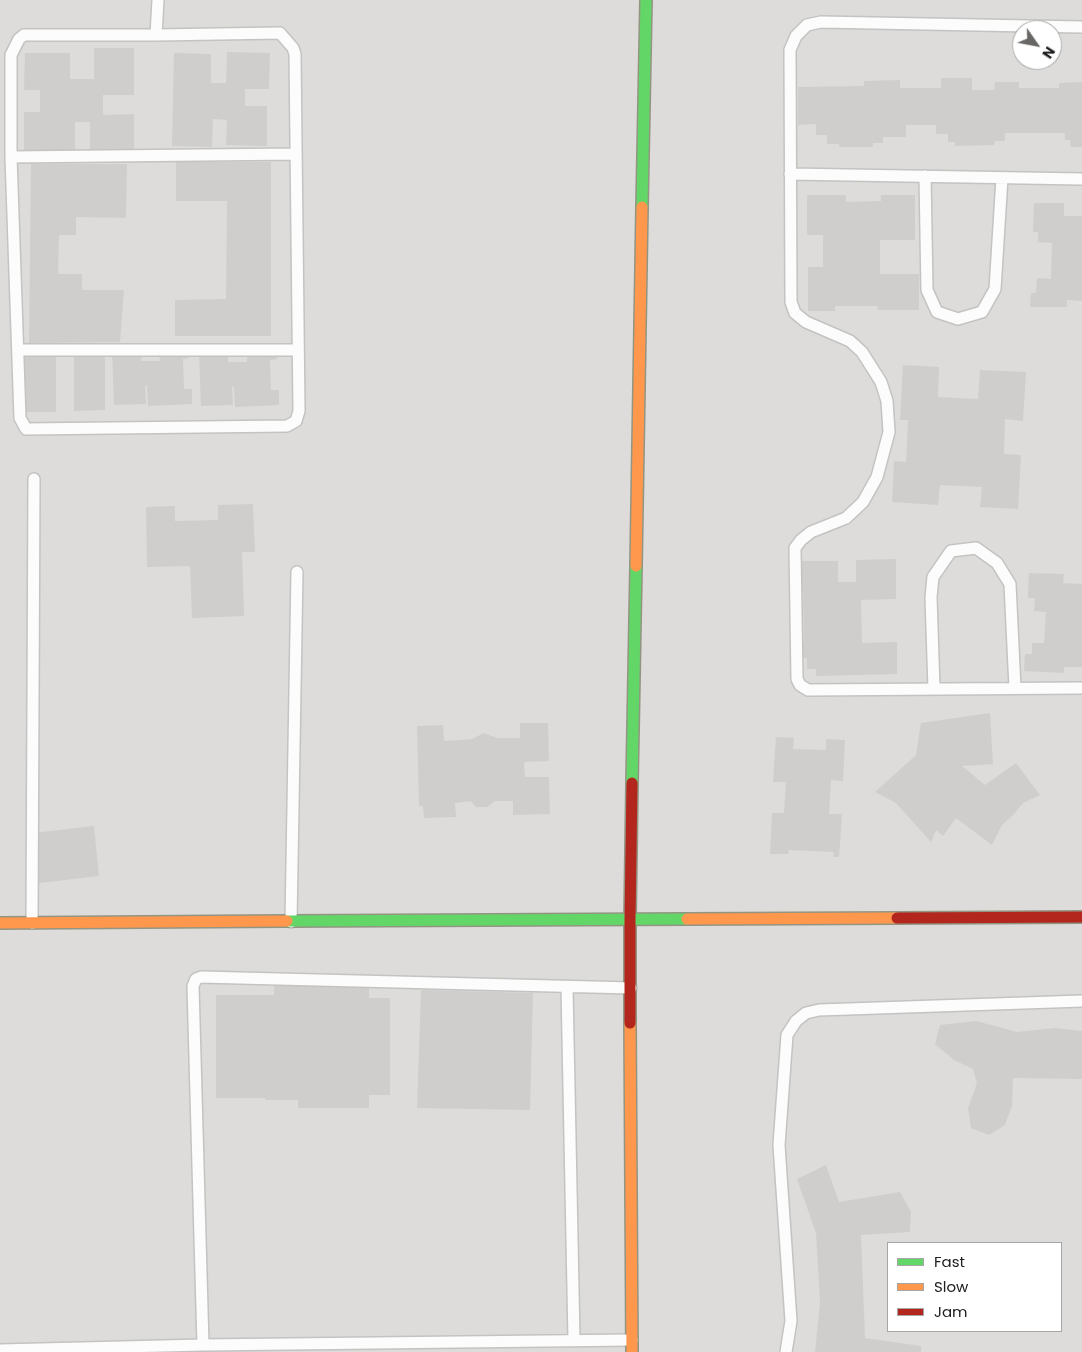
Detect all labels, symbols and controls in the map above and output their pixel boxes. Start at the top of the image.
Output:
north arrow [1012,20,1062,70]
text: N [1037,43,1060,62]
legend [887,1242,1062,1332]
text: Fast [934,1251,965,1272]
text: Slow [934,1276,968,1297]
text: Jam [934,1301,968,1322]

